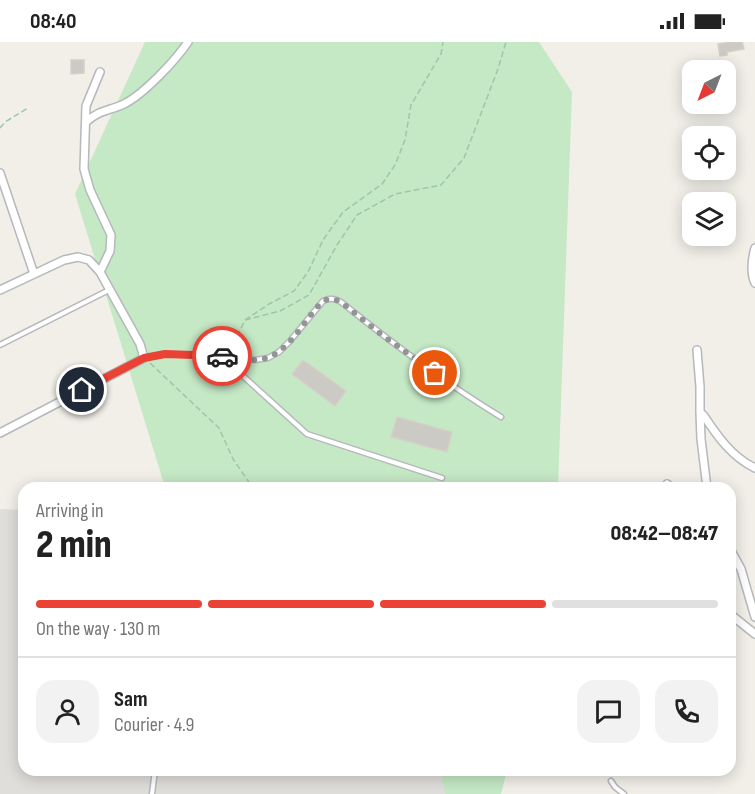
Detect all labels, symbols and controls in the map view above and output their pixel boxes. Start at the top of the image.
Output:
text: 08:40 [30,8,76,35]
north arrow [682,60,736,114]
map controls [682,60,736,246]
button: locate [682,126,736,180]
button: layers [682,192,736,246]
courier [192,326,252,386]
icon: car [206,340,239,373]
pin [409,347,460,398]
icon: bag [418,356,451,389]
pin [56,364,107,415]
icon: home [65,373,98,406]
text: Arriving in [36,499,104,523]
text: 08:42–08:47 [611,520,718,547]
text: 2 min [36,522,112,569]
text: On the way · 130 m [36,617,160,641]
button: person [36,680,99,743]
button: chat [577,680,640,743]
button: phone [655,680,718,743]
text: Sam [114,686,148,713]
text: Courier · 4.9 [114,713,194,737]

